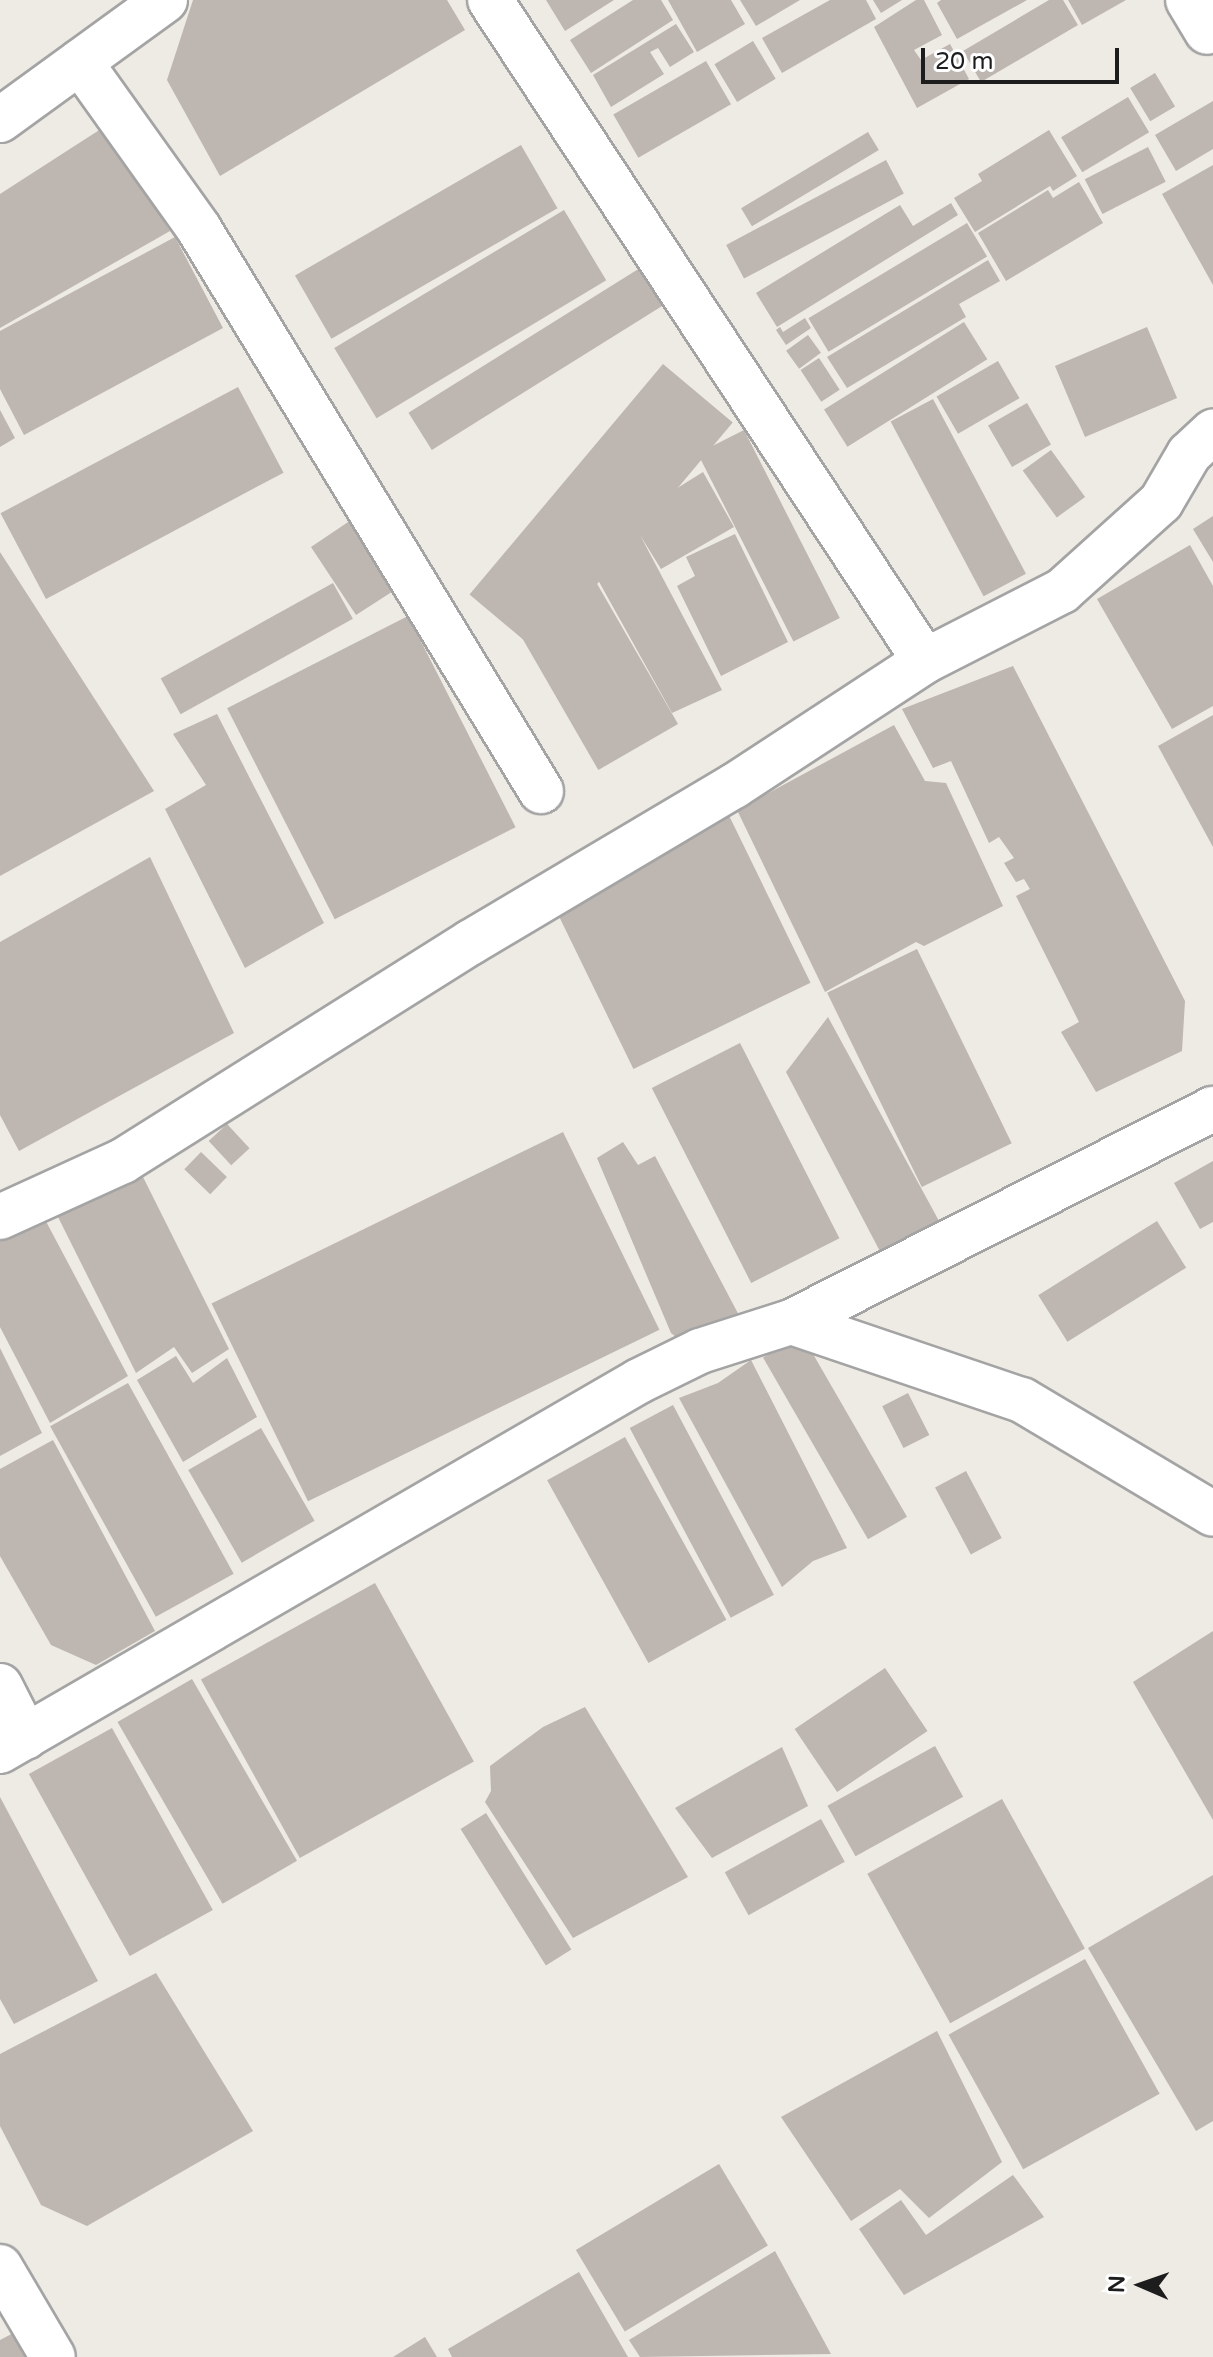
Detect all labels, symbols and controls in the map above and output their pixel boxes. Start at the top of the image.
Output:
scale bar [925,32,1123,82]
text: 20 m [935,47,993,76]
north arrow [1101,2245,1181,2325]
text: N [1104,2275,1130,2293]

